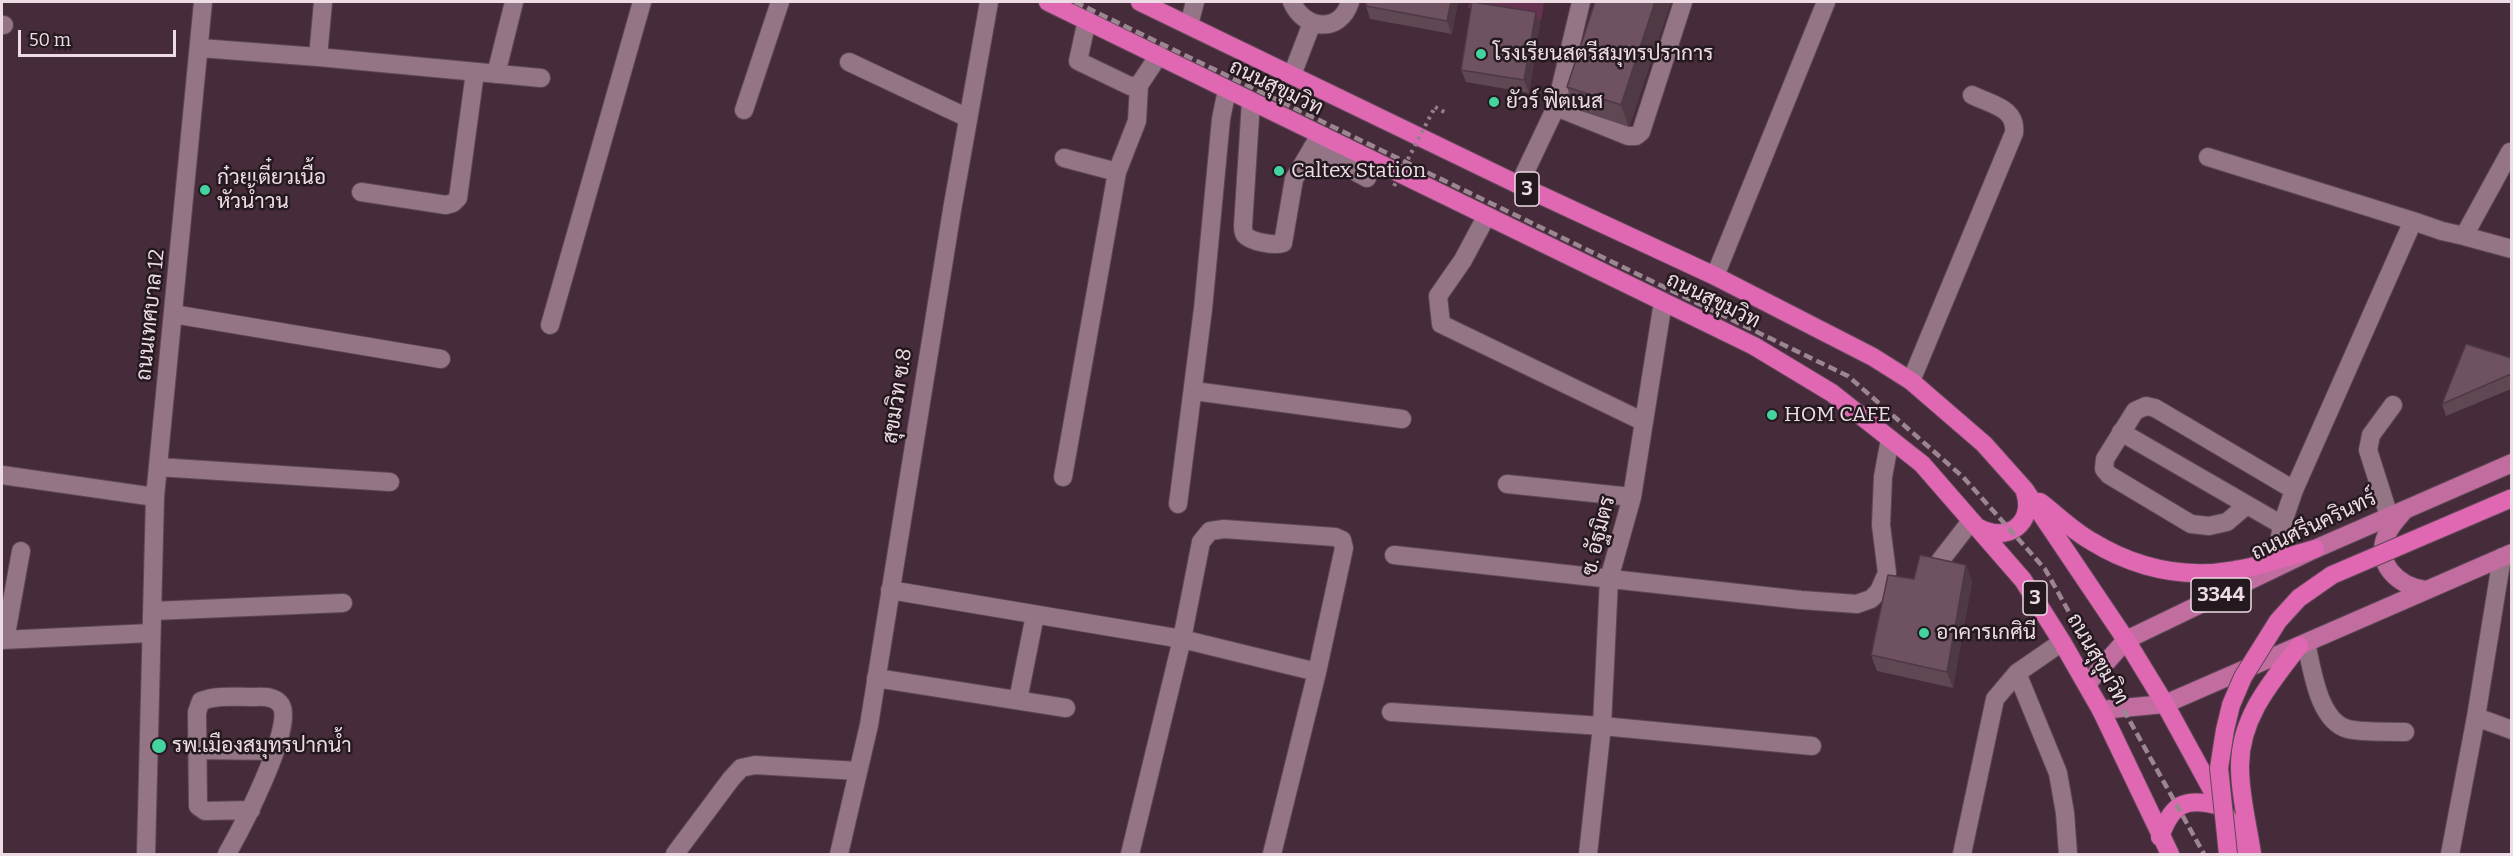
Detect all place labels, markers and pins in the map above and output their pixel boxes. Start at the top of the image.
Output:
place label: โรงเรียนสตรีสมุทรปราการ [1493,41,1713,67]
marker: โรงเรียนสตรีสมุทรปราการ [1474,47,1488,61]
place label: ยัวร์ ฟิตเนส [1506,89,1603,115]
marker: ยัวร์ ฟิตเนส [1487,95,1501,109]
place label: Caltex Station [1291,158,1426,184]
marker: Caltex Station [1272,164,1286,178]
place label: ก๋วยเตี๋ยวเนื้อ หัวน้ำวน [217,165,326,215]
marker: ก๋วยเตี๋ยวเนื้อ หัวน้ำวน [198,183,212,197]
place label: HOM CAFE [1784,402,1891,428]
marker: HOM CAFE [1765,408,1779,422]
place label: อาคารเกศินี [1936,620,2036,646]
marker: อาคารเกศินี [1917,626,1931,640]
place label: รพ.เมืองสมุทรปากน้ำ [172,733,352,759]
marker: รพ.เมืองสมุทรปากน้ำ [150,737,168,755]

